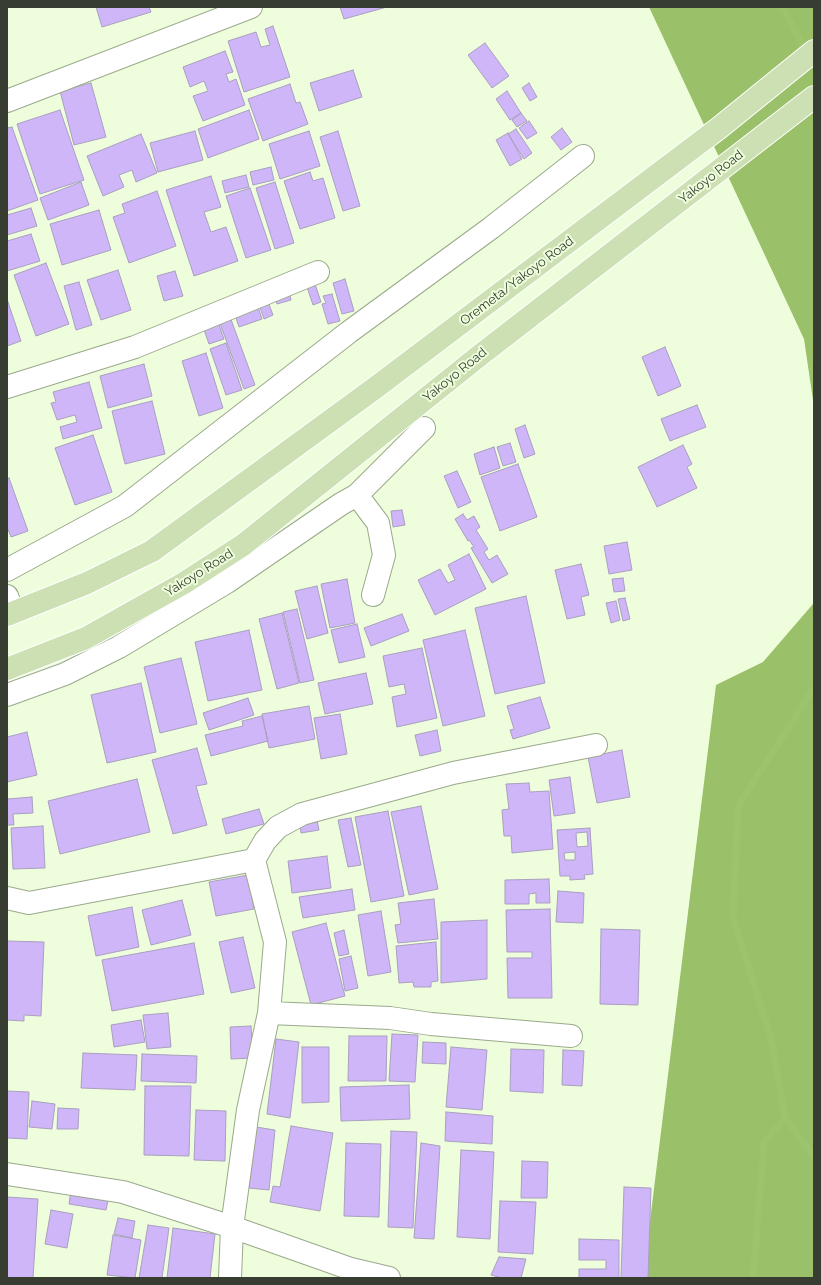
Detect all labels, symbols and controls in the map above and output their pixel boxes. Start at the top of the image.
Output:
street label: Yakoyo Road [676,147,746,207]
street label: Oremeta/Yakoyo Road [457,233,577,329]
street label: Yakoyo Road [420,345,490,405]
street label: Yakoyo Road [162,546,236,600]

